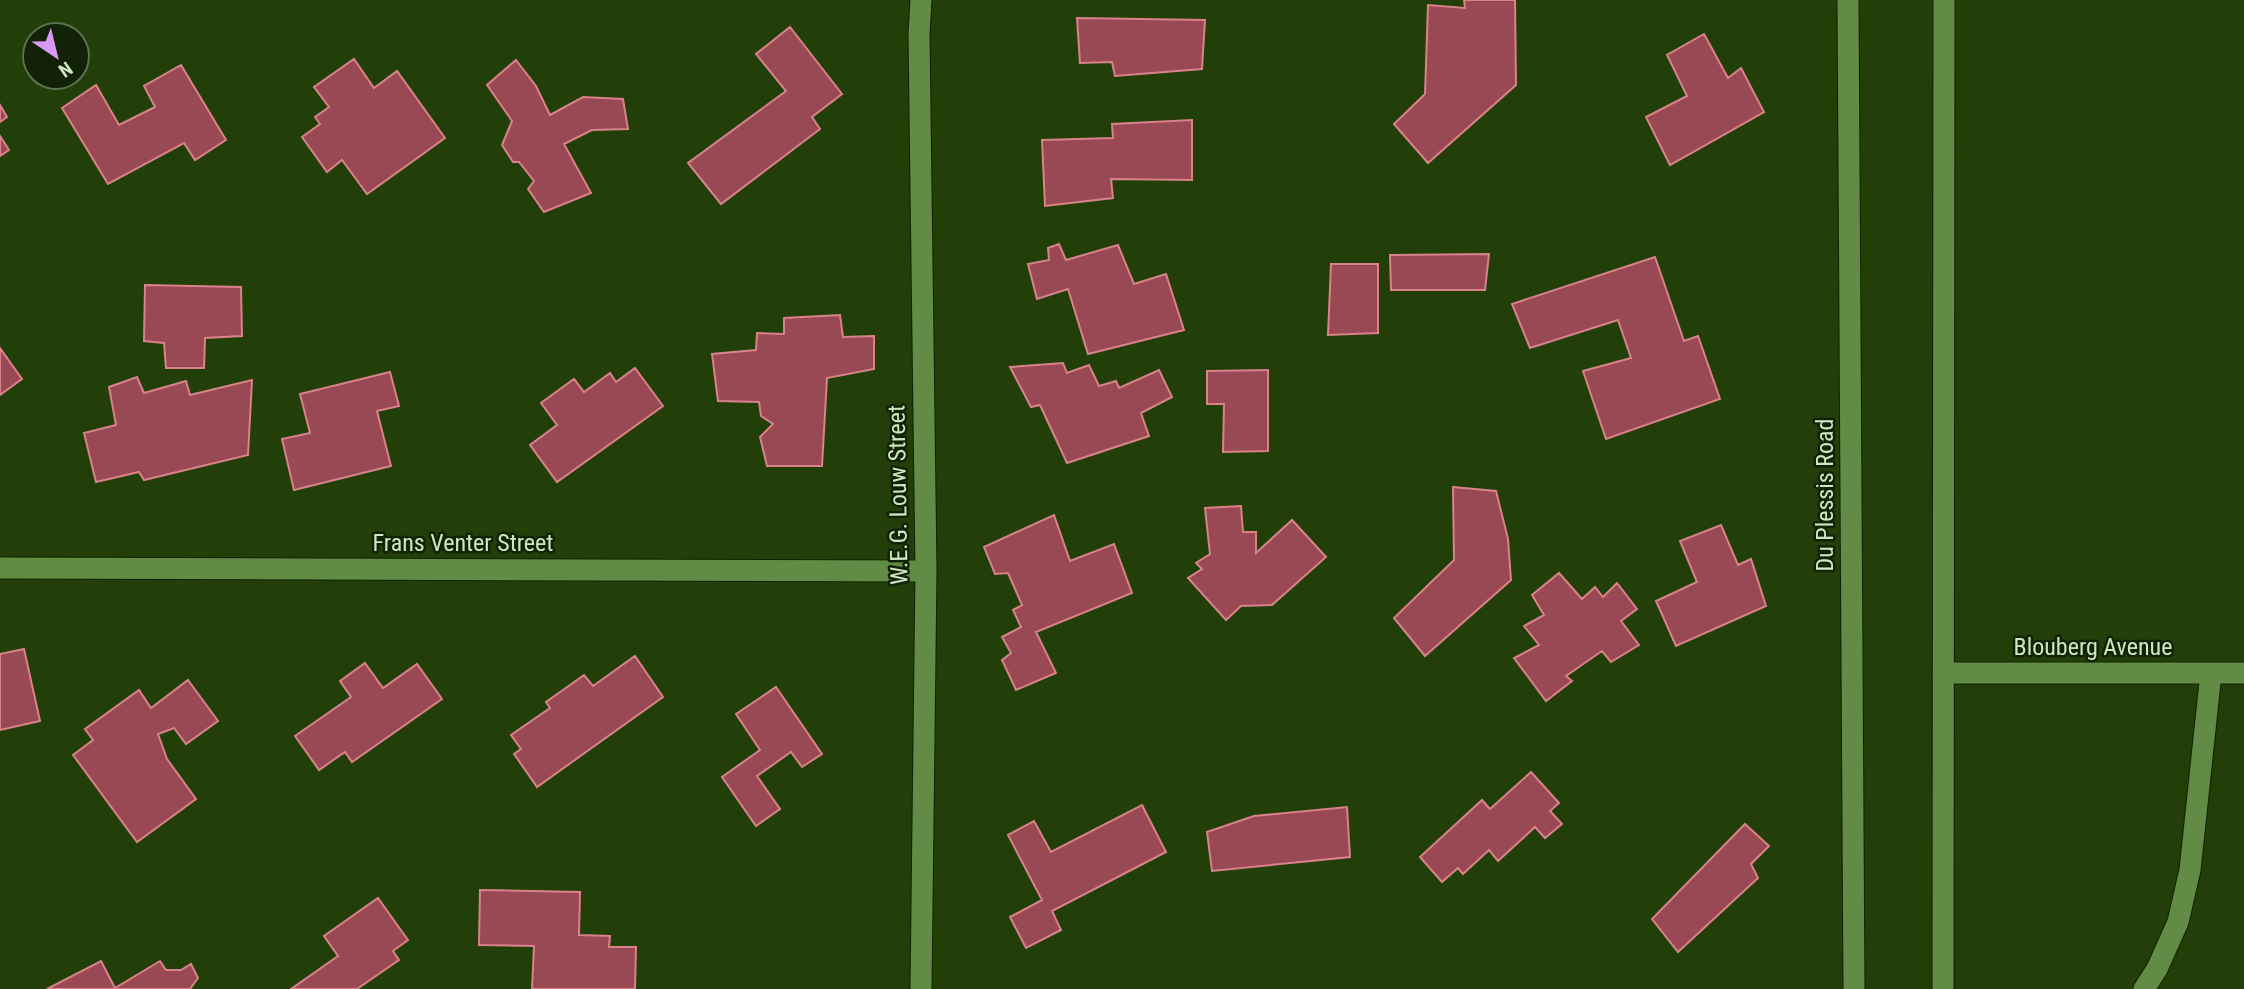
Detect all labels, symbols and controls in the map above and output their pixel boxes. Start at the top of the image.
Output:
north arrow [21,21,91,91]
text: N [54,57,77,82]
street label: W.E.G. Louw Street [882,405,914,585]
street label: Du Plessis Road [1811,419,1839,571]
street label: Frans Venter Street [373,529,553,557]
street label: Blouberg Avenue [2014,633,2172,661]

